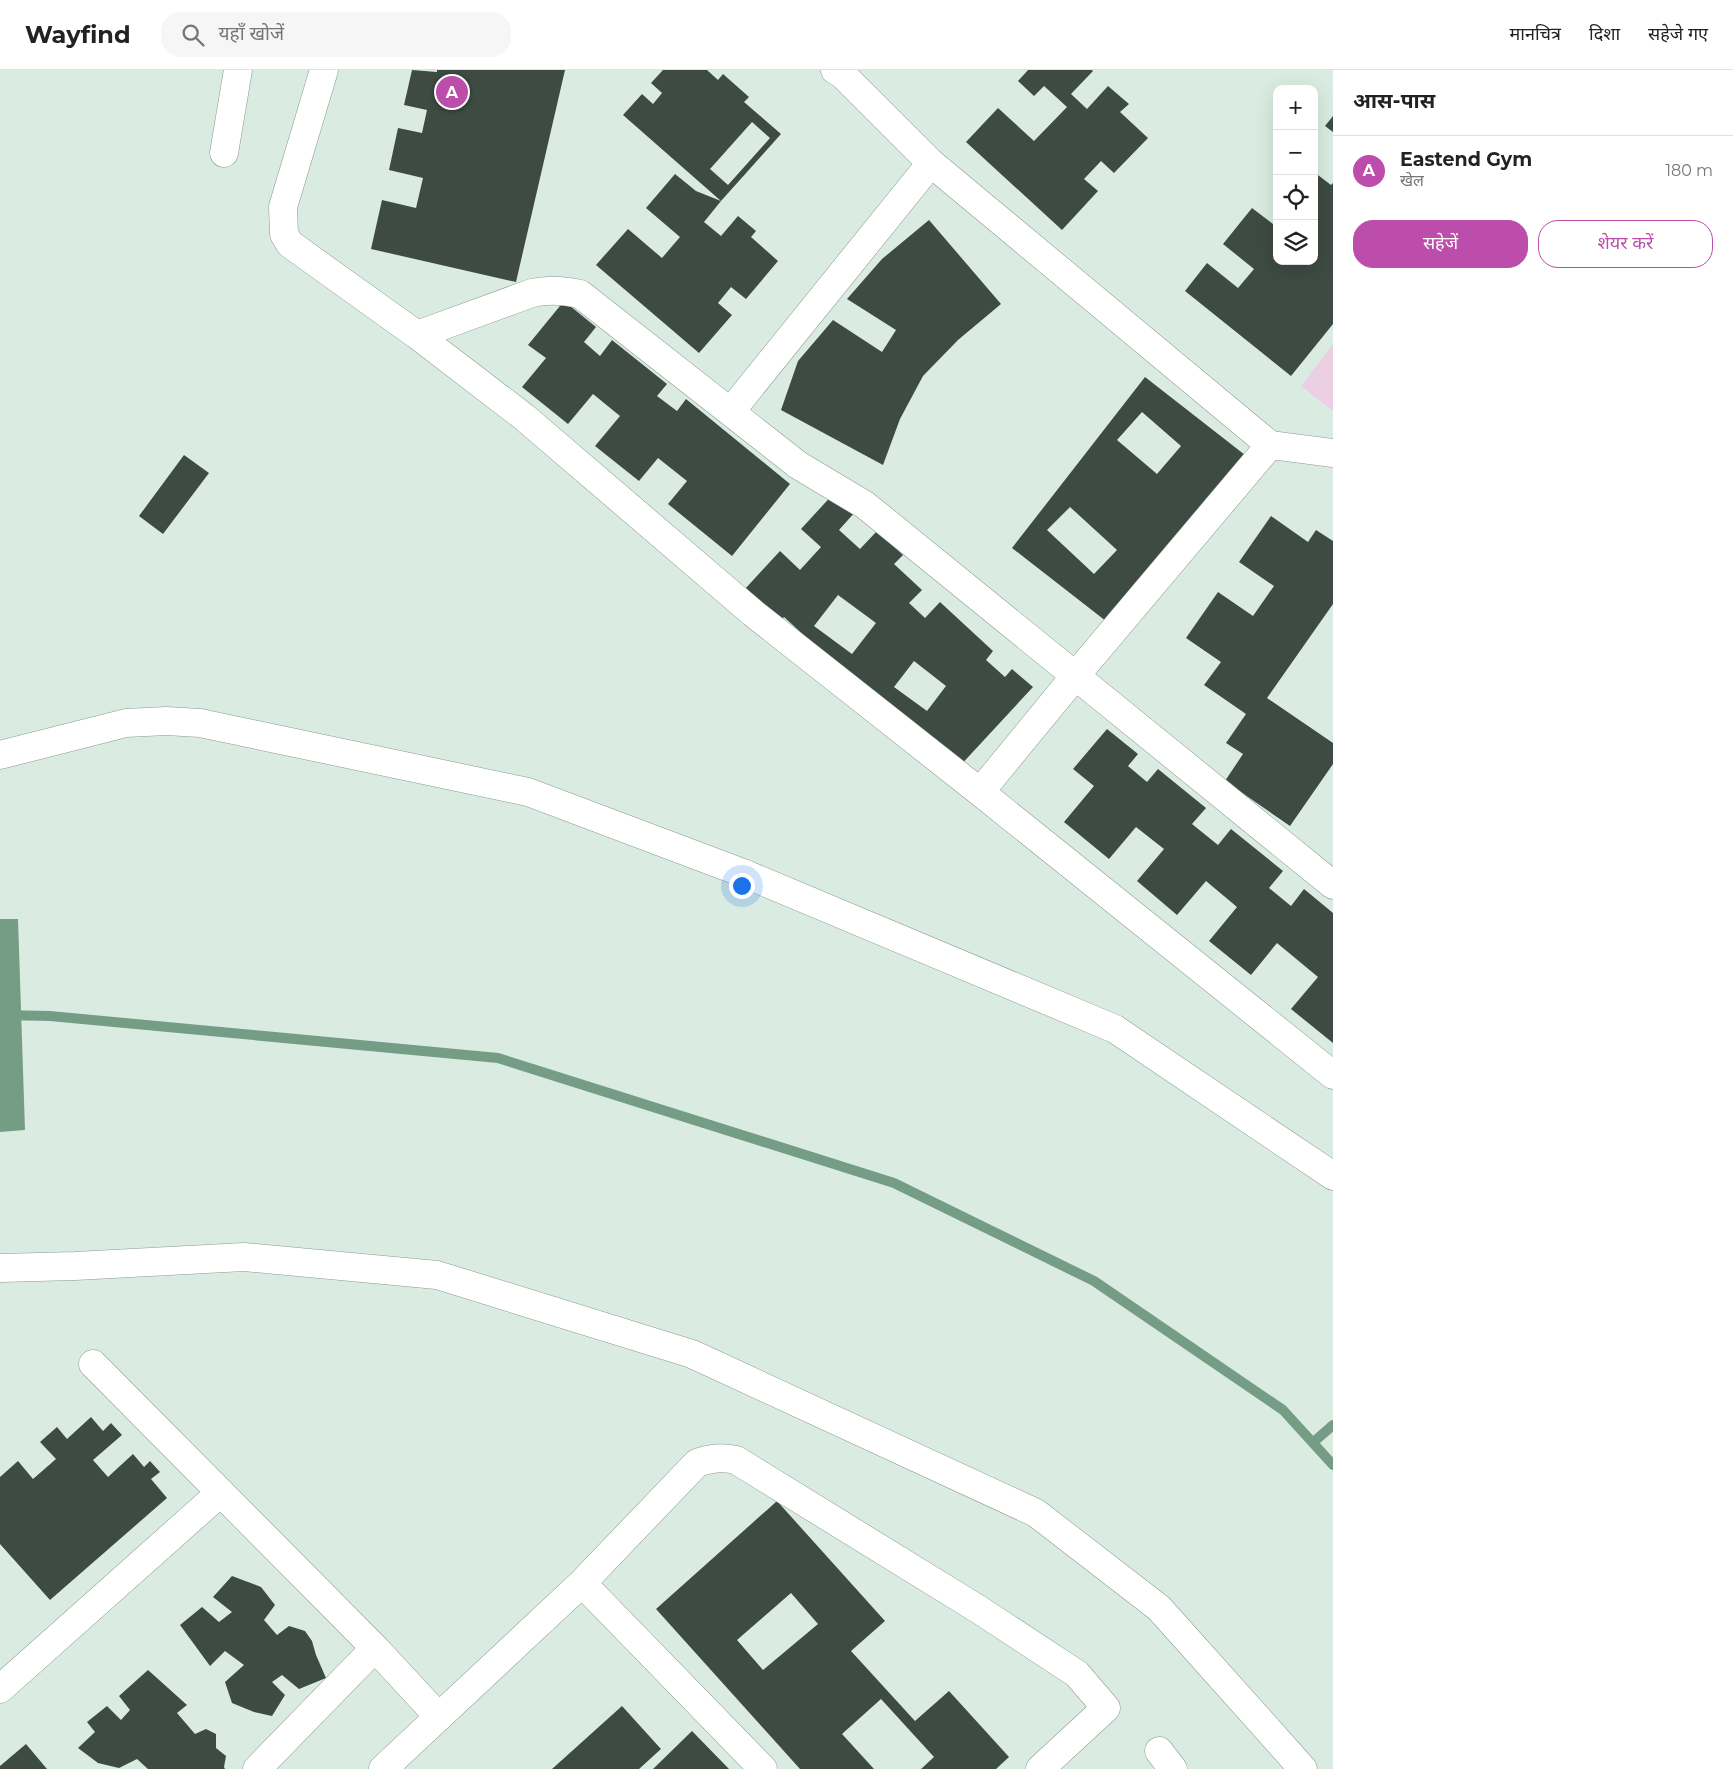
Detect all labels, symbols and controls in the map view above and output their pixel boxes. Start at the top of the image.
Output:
search box [161,12,511,57]
text: Wayfind [25,20,131,49]
icon: search [179,21,207,49]
text: यहाँ खोजें [219,22,284,45]
text: मानचित्र [1510,23,1561,45]
text: दिशा [1589,23,1620,45]
text: सहेजे गए [1648,23,1708,45]
pin: A [436,73,468,111]
map controls [1273,85,1318,265]
button: + [1273,85,1318,130]
text: आस-पास [1353,88,1435,113]
button: − [1273,130,1318,175]
text: Eastend Gym [1400,148,1532,171]
text: A [1363,161,1375,180]
text: 180 m [1665,161,1713,180]
text: खेल [1400,171,1424,190]
button: locate [1273,175,1318,220]
button: layers [1273,220,1318,265]
button: सहेजें [1353,220,1528,268]
button: शेयर करें [1538,220,1713,268]
your location [729,873,755,899]

